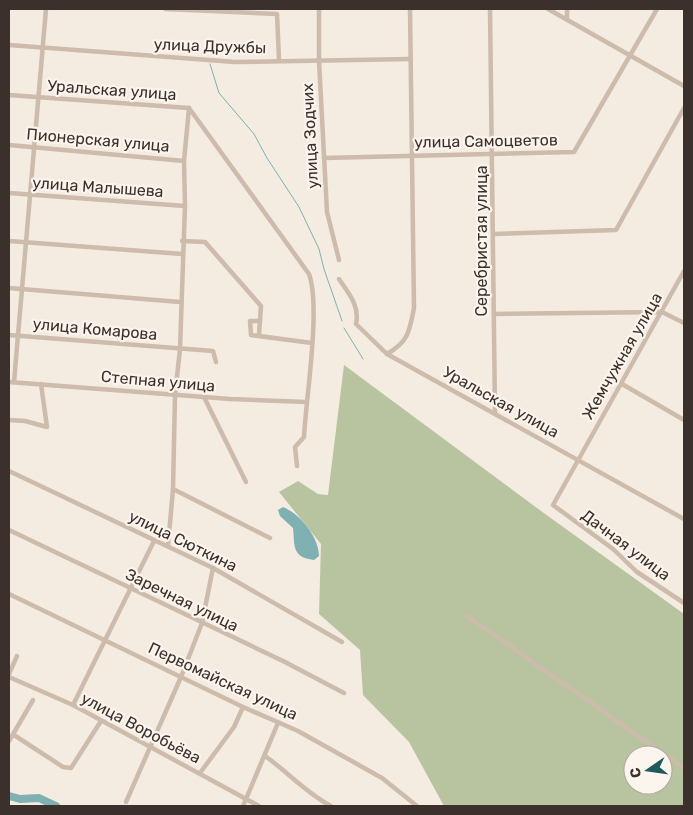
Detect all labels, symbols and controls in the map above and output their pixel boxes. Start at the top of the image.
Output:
street label: улица Дружбы [153,35,267,57]
street label: Уральская улица [47,76,177,104]
street label: улица Зодчих [298,82,322,189]
street label: Пионерская улица [26,124,170,156]
street label: улица Самоцветов [414,130,558,152]
street label: Серебристая улица [472,165,491,317]
street label: улица Малышева [32,173,164,201]
street label: Жемчужная улица [578,289,666,423]
street label: улица Комарова [32,314,158,344]
street label: Уральская улица [440,362,562,442]
street label: Степная улица [100,367,216,395]
street label: Дачная улица [578,505,674,585]
street label: улица Сюткина [126,507,240,575]
street label: Заречная улица [122,564,242,636]
street label: Первомайская улица [145,638,301,724]
street label: улица Воробьёва [78,688,204,768]
north arrow [623,745,673,795]
text: С [626,766,645,780]

